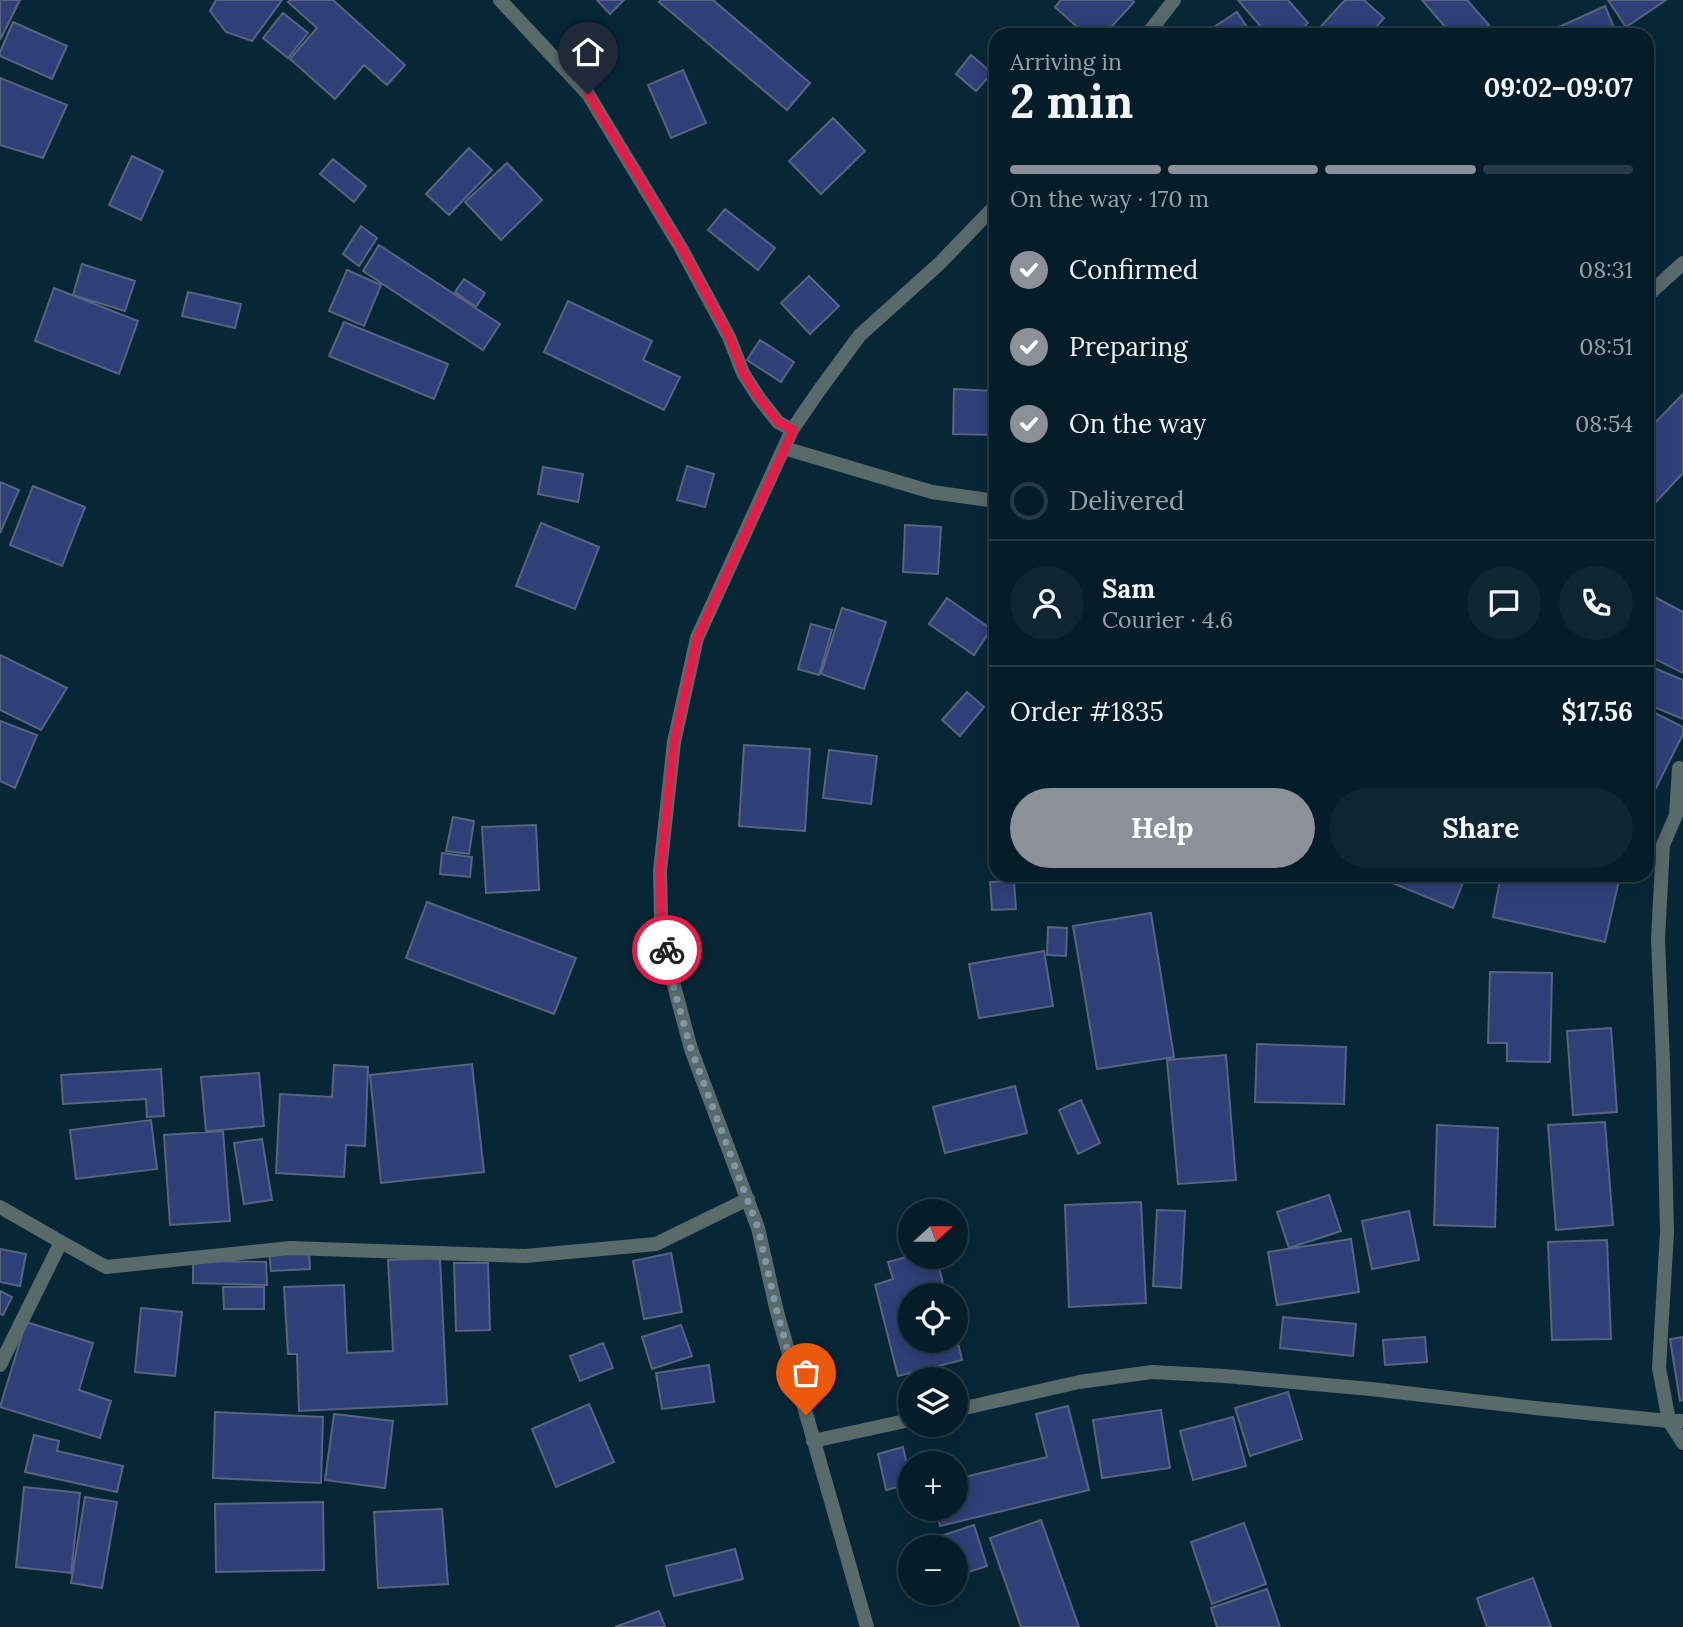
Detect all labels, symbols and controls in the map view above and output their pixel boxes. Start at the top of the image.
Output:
pin [558,22,618,94]
icon: home [569,33,607,71]
text: Arriving in [1010,47,1122,76]
text: 09:02–09:07 [1484,71,1633,104]
text: 2 min [1010,72,1133,131]
text: On the way · 170 m [1010,184,1209,213]
icon: check [1010,251,1048,289]
text: Confirmed [1069,253,1198,286]
text: 08:31 [1579,255,1633,284]
icon: check [1010,328,1048,366]
text: Preparing [1069,330,1188,363]
text: 08:51 [1579,332,1633,361]
icon: check [1010,405,1048,443]
text: On the way [1069,407,1206,440]
text: 08:54 [1575,409,1633,438]
text: Delivered [1069,484,1185,517]
button: person [1010,566,1084,640]
button: chat [1467,566,1541,640]
button: phone [1559,566,1633,640]
text: Sam [1102,572,1155,605]
text: Courier · 4.6 [1102,605,1233,634]
text: Order #1835 [1010,695,1164,728]
text: $17.56 [1562,695,1633,728]
button: Help [1010,788,1315,868]
button: Share [1329,788,1633,868]
courier [632,915,702,985]
icon: bike [648,931,686,969]
north arrow [898,1199,968,1269]
map controls [898,1199,968,1605]
button: locate [898,1283,968,1353]
pin [776,1343,836,1415]
icon: bag [787,1354,825,1392]
button: layers [898,1367,968,1437]
button: + [898,1451,968,1521]
button: − [898,1535,968,1605]

